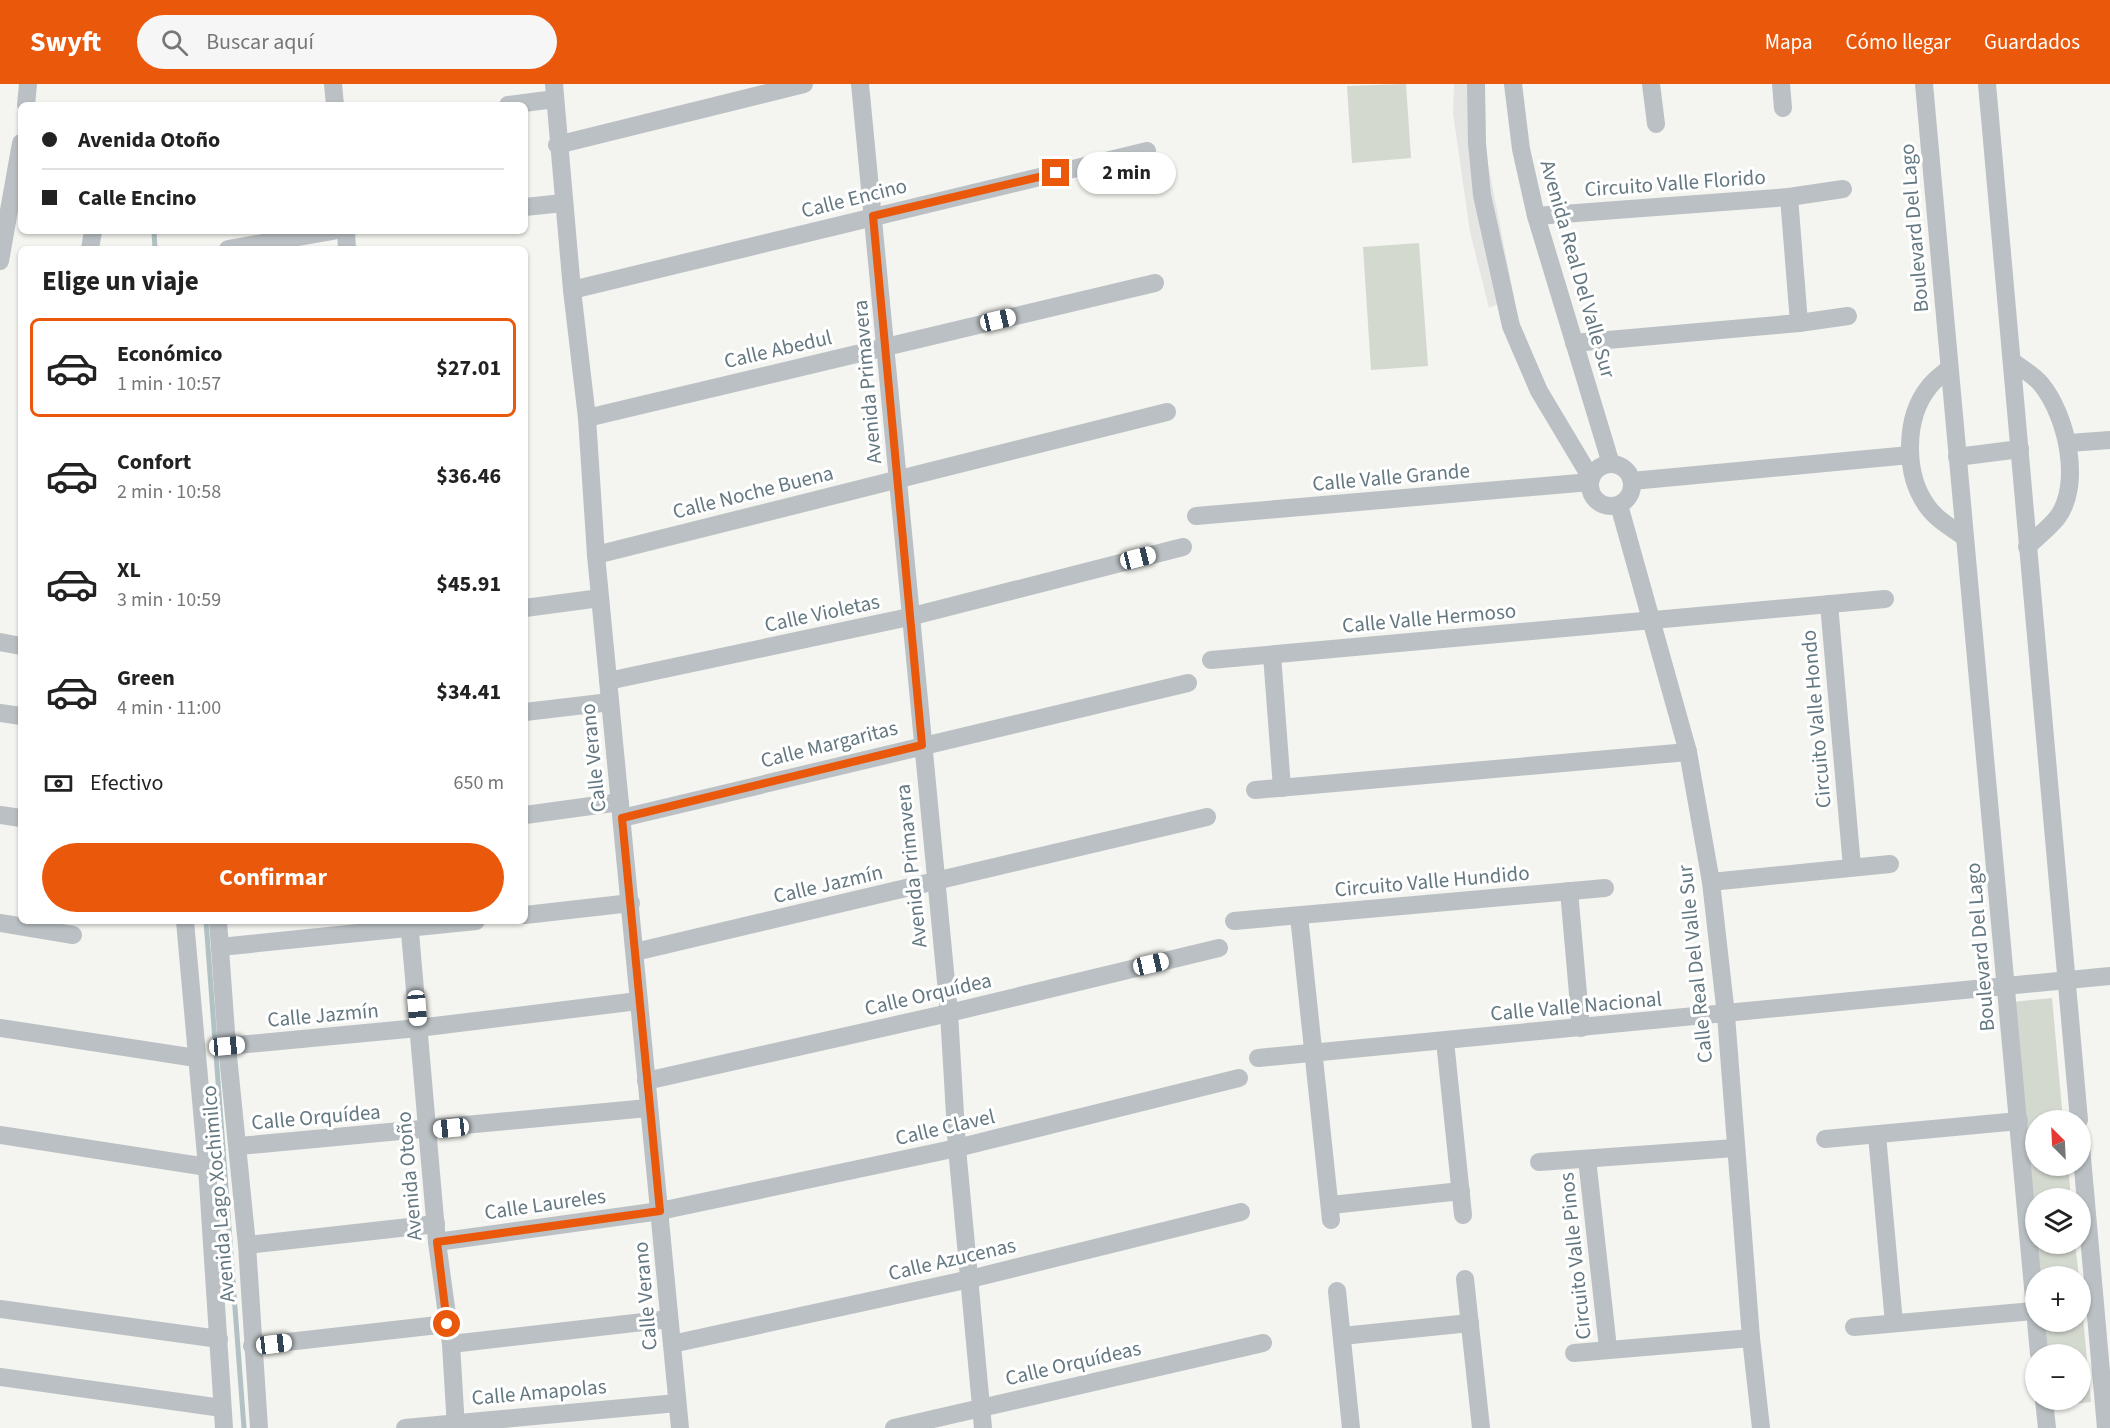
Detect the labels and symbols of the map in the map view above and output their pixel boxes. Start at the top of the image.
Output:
street label: Boulevard Del Lago [1892,142,1936,314]
callout: 2 min [1077,152,1176,194]
street label: Avenida Real Del Valle Sur [1532,156,1624,382]
route end [1042,159,1069,186]
street label: Circuito Valle Florido [1583,162,1767,204]
street label: Calle Encino [798,170,910,226]
street label: Avenida Primavera [845,299,889,465]
car [978,307,1018,333]
street label: Calle Abedul [721,322,835,376]
street label: Calle Valle Grande [1311,455,1471,499]
street label: Calle Noche Buena [669,458,837,526]
car [1118,545,1158,571]
street label: Calle Violetas [762,586,882,640]
street label: Calle Valle Hermoso [1341,595,1517,641]
street label: Circuito Valle Hondo [1793,629,1839,809]
street label: Calle Verano [572,702,614,814]
street label: Calle Margaritas [757,712,901,776]
street label: Avenida Primavera [887,783,935,949]
street label: Calle Jazmín [770,857,886,911]
street label: Circuito Valle Hundido [1333,858,1531,904]
street label: Boulevard Del Lago [1958,861,2002,1033]
street label: Calle Real Del Valle Sur [1670,863,1720,1065]
car [1131,951,1171,977]
street label: Calle Orquídea [862,965,994,1023]
street label: Calle Valle Nacional [1489,984,1663,1028]
car [406,989,428,1027]
street label: Calle Jazmín [266,995,380,1035]
car [208,1035,246,1057]
street label: Avenida Lago Xochimilco [194,1084,242,1304]
street label: Calle Orquídea [250,1096,382,1138]
street label: Calle Clavel [892,1101,998,1153]
street label: Avenida Otoño [388,1110,430,1242]
north arrow [2025,1110,2091,1176]
car [432,1117,470,1139]
street label: Circuito Valle Pinos [1551,1171,1599,1341]
street label: Calle Laureles [482,1181,608,1227]
street label: Calle Azucenas [885,1230,1019,1288]
street label: Calle Verano [625,1240,665,1352]
route start [433,1310,460,1337]
car [255,1333,293,1355]
street label: Calle Orquídeas [1002,1333,1144,1393]
street label: Calle Amapolas [470,1371,608,1413]

